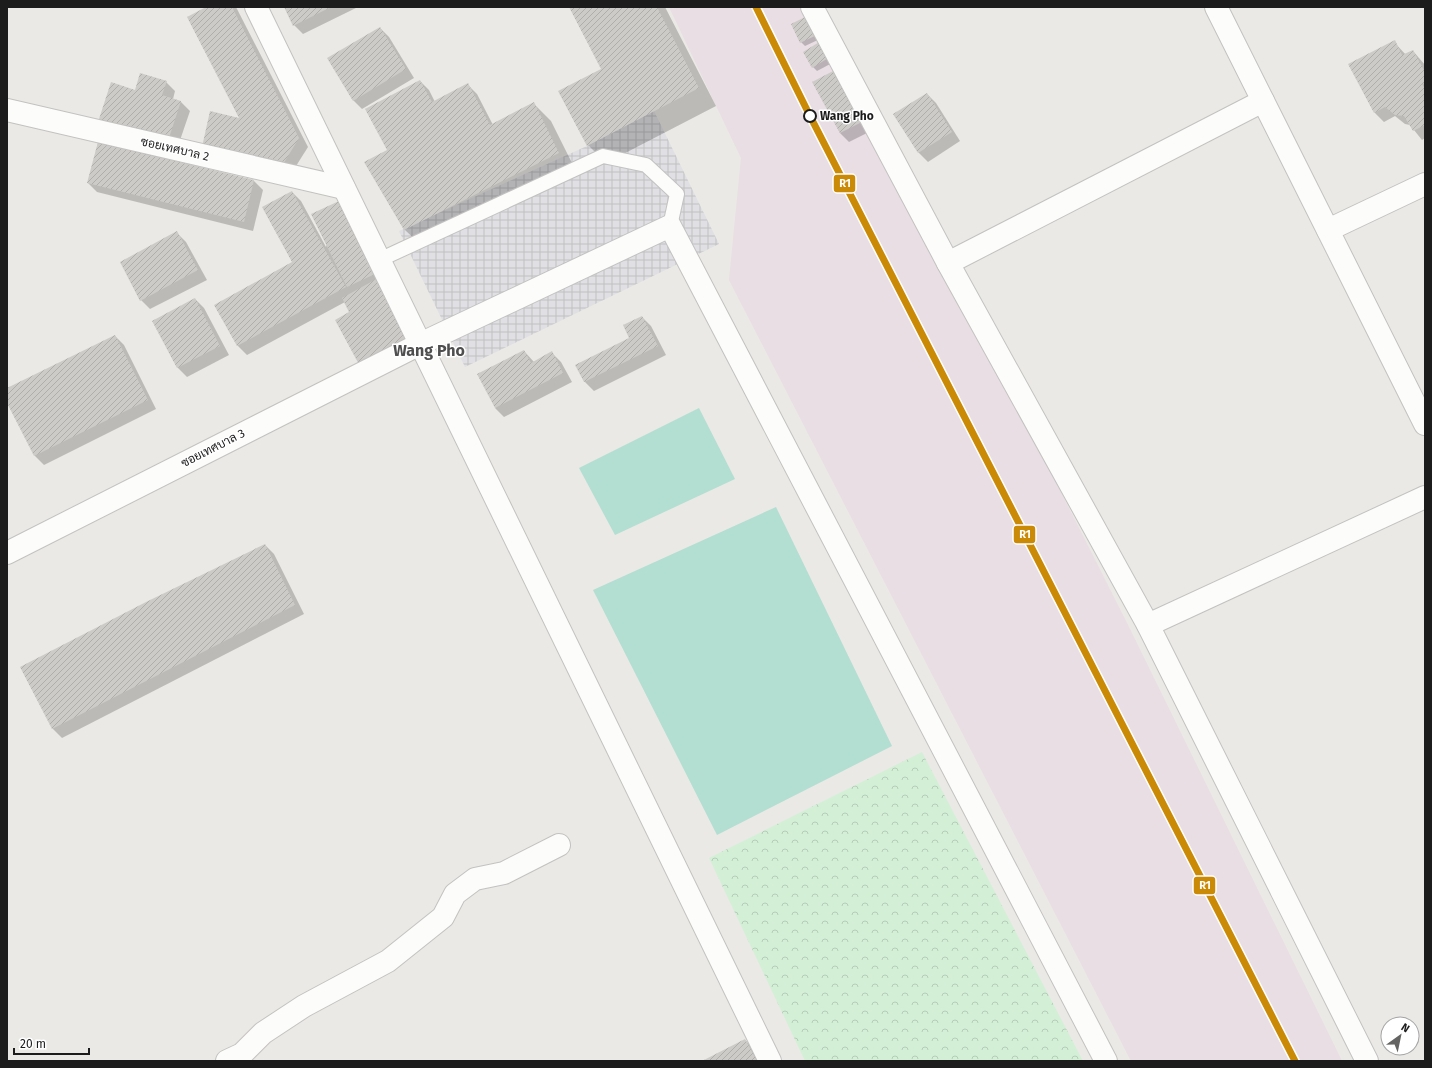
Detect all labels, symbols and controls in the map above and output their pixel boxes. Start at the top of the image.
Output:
marker: Wang Pho [803,109,817,123]
place label: Wang Pho [820,109,874,123]
street label: ซอยเทศบาล 2 [139,134,211,164]
line badge: R1 [833,174,856,193]
text: R1 [839,177,851,190]
district label: Wang Pho [393,341,465,360]
street label: ซอยเทศบาล 3 [179,426,247,470]
line badge: R1 [1013,525,1036,544]
text: R1 [1019,528,1031,541]
line badge: R1 [1193,876,1216,895]
text: R1 [1199,879,1211,892]
north arrow [1380,1016,1420,1056]
text: N [1399,1021,1412,1035]
scale bar [14,1030,89,1056]
text: 20 m [20,1037,46,1051]

